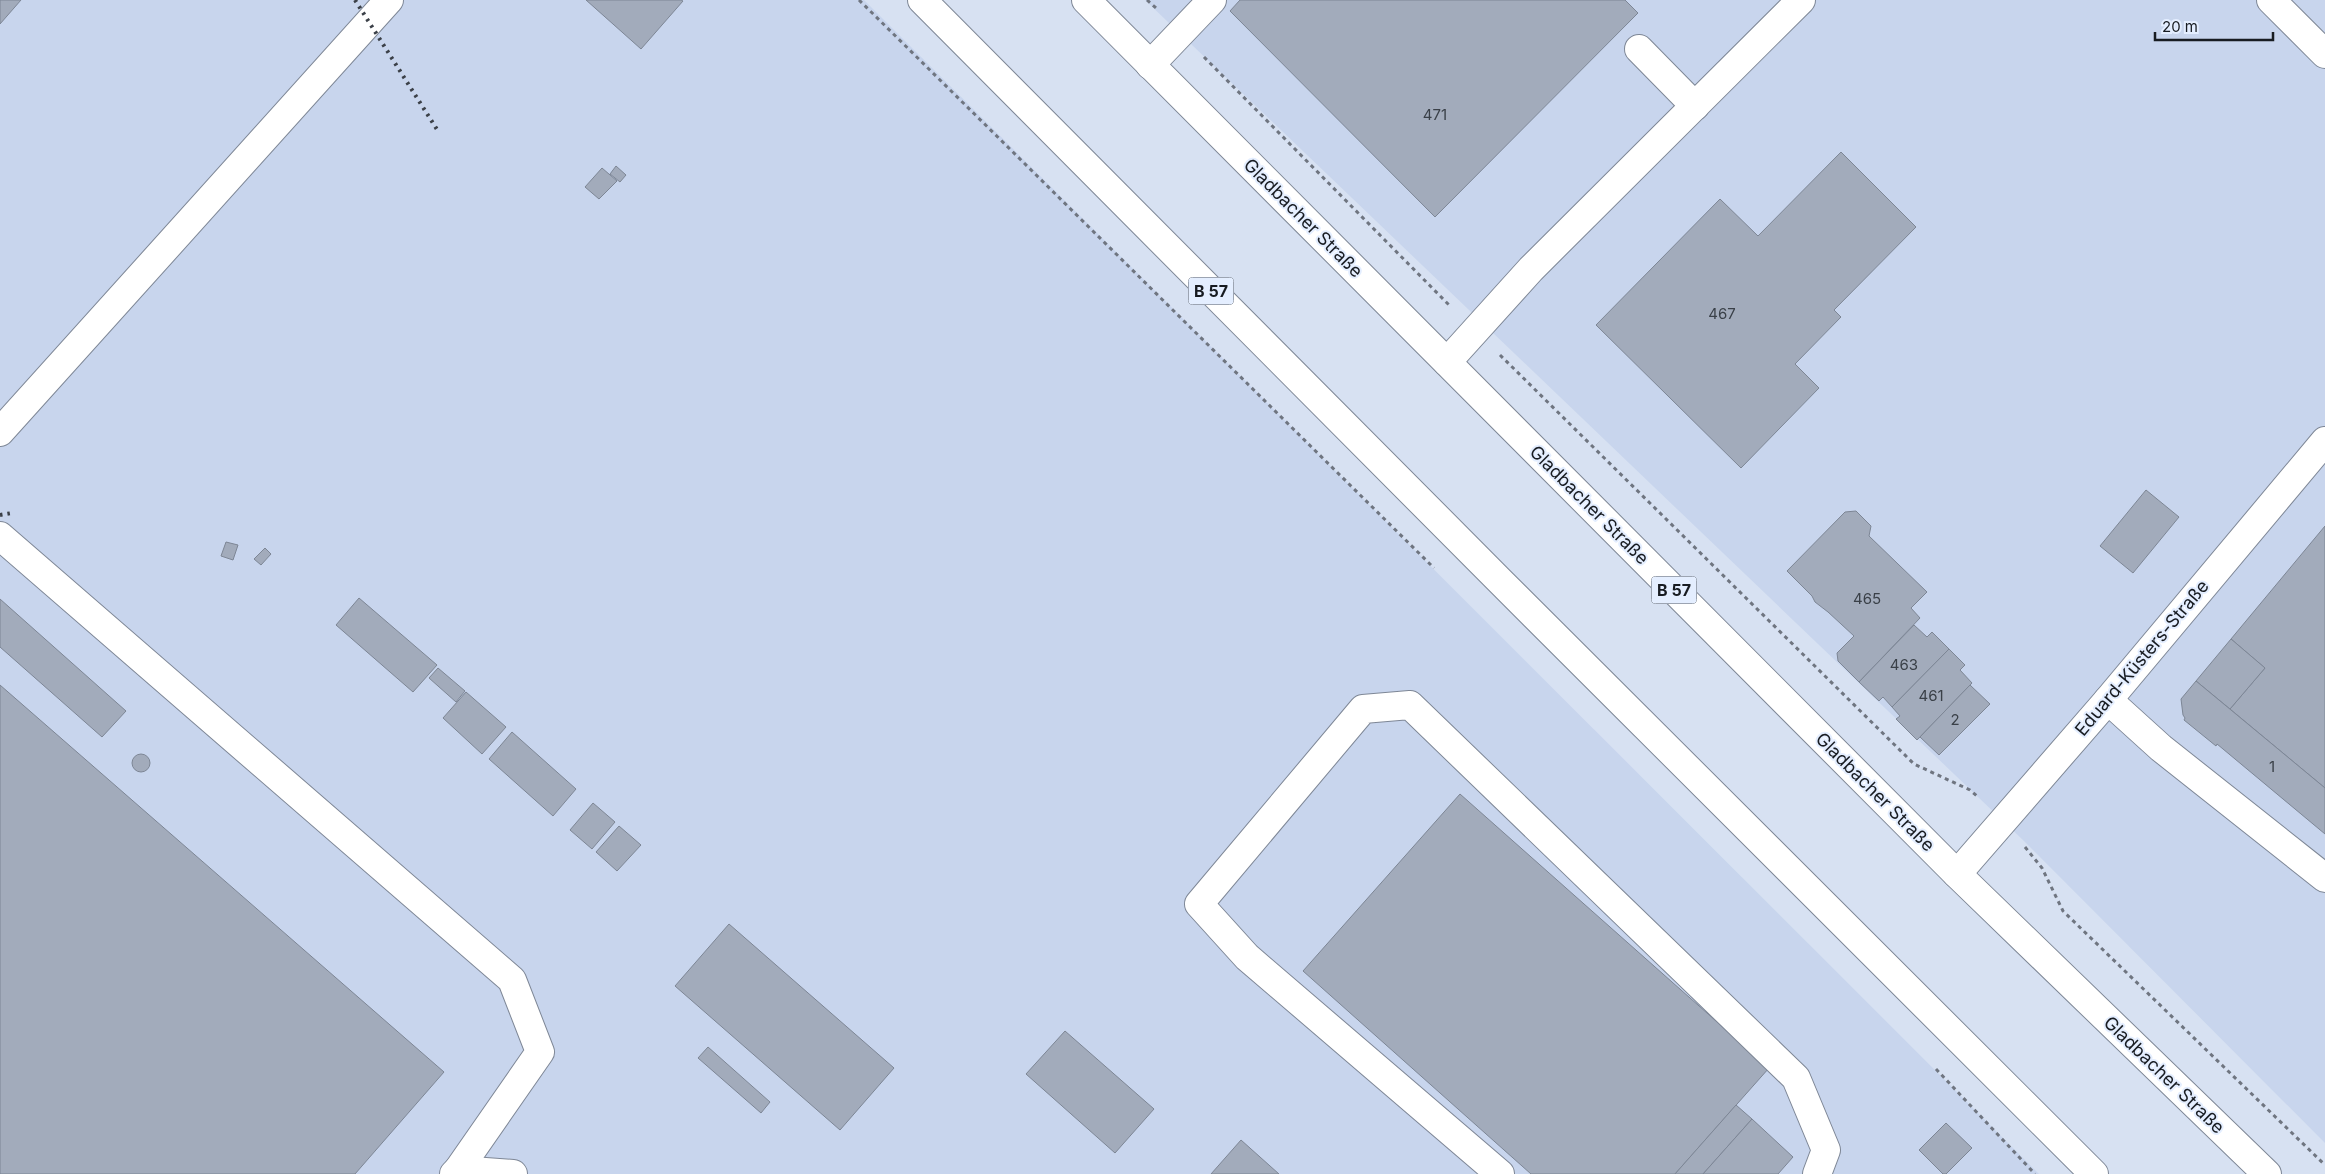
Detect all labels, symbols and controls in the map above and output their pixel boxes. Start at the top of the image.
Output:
scale bar [2155,10,2272,42]
text: 20 m [2162,17,2198,36]
house number: 471 [1423,105,1447,124]
street label: Gladbacher Straße [1240,154,1367,281]
road number: B 57 [1188,278,1234,304]
house number: 467 [1708,304,1736,323]
street label: Gladbacher Straße [1526,441,1653,568]
road number: B 57 [1652,576,1696,604]
street label: Eduard-Küsters-Straße [2070,576,2213,740]
house number: 465 [1853,589,1881,608]
house number: 463 [1890,655,1918,674]
house number: 461 [1918,686,1944,705]
house number: 2 [1950,710,1960,729]
street label: Gladbacher Straße [1812,728,1939,855]
house number: 1 [2269,757,2275,776]
street label: Gladbacher Straße [2100,1012,2229,1138]

